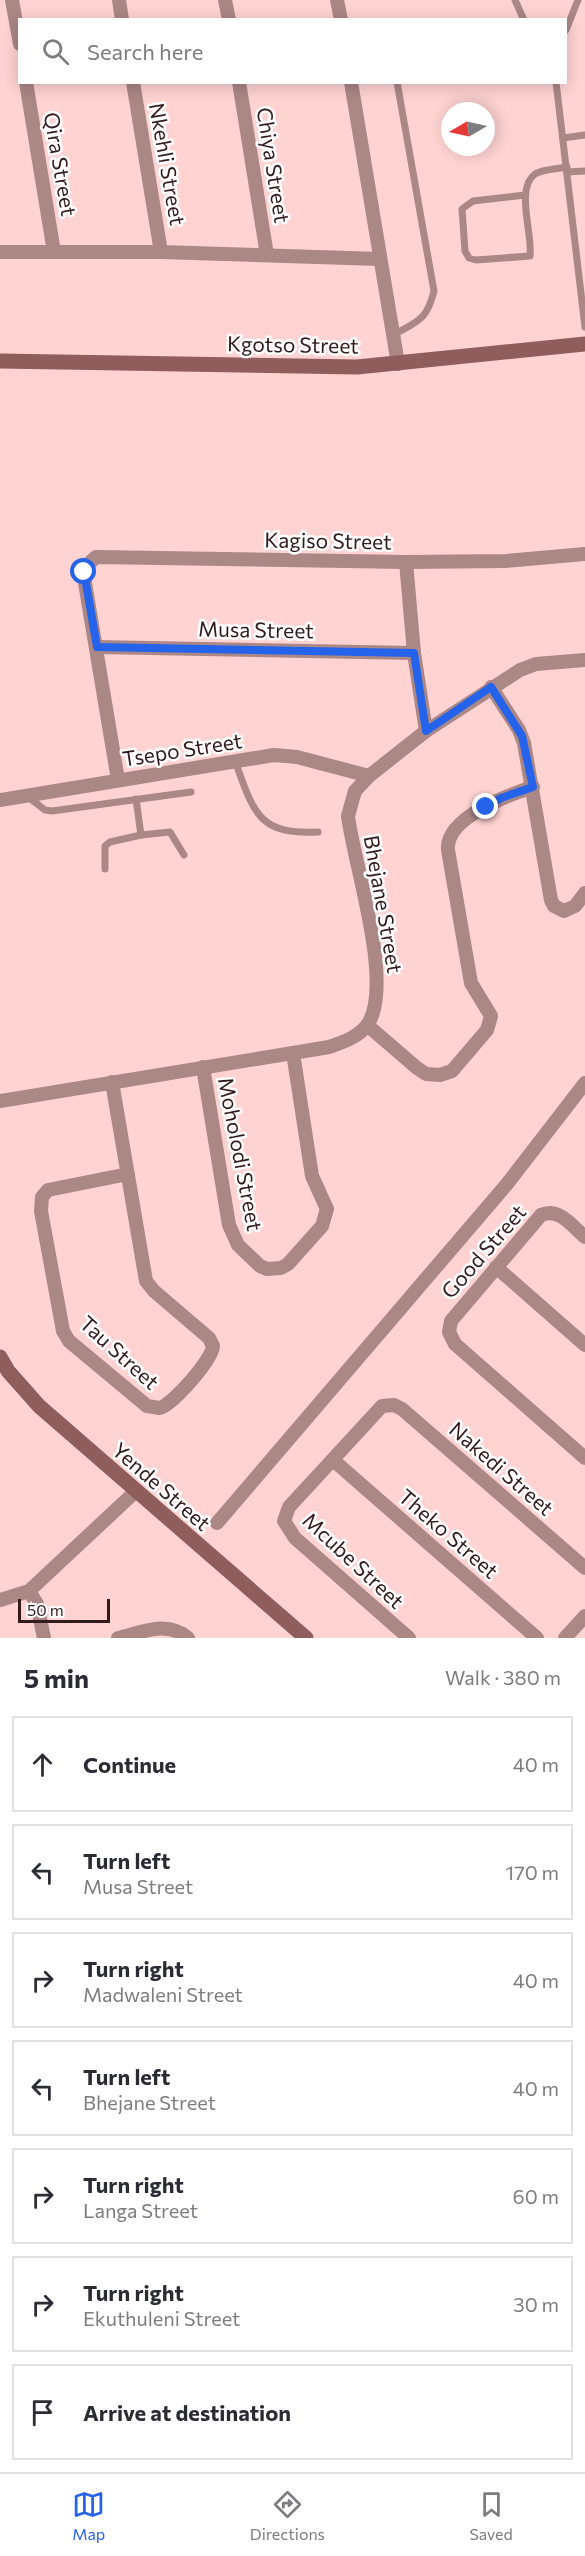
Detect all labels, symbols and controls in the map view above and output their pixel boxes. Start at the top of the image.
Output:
search box [18,18,567,84]
icon: search [39,35,72,68]
text: Search here [87,38,203,65]
street label: Nkehli Street [145,101,191,227]
north arrow [441,102,495,156]
street label: Chiya Street [253,105,295,225]
street label: Qira Street [40,110,82,218]
street label: Kgotso Street [227,330,359,358]
street label: Kagiso Street [264,526,392,554]
route start [70,558,96,584]
street label: Musa Street [198,615,314,643]
street label: Tsepo Street [120,727,244,771]
route end [472,793,498,819]
street label: Bhejane Street [360,833,408,975]
street label: Moholodi Street [214,1075,268,1233]
street label: Good Street [436,1199,530,1303]
street label: Tau Street [75,1310,165,1394]
street label: Nakedi Street [445,1416,559,1520]
street label: Yende Street [108,1437,216,1535]
street label: Theko Street [394,1483,504,1583]
street label: Mcube Street [298,1507,410,1613]
scale bar [18,1596,110,1624]
text: 50 m [27,1600,64,1619]
text: 5 min [24,1662,89,1693]
text: Walk · 380 m [445,1665,561,1689]
icon: ahead [26,1748,59,1781]
text: Continue [83,1751,176,1778]
text: 40 m [513,1752,559,1776]
text: Turn left [83,1847,170,1874]
icon: left [26,1856,59,1889]
text: 170 m [506,1860,559,1884]
text: Musa Street [83,1874,193,1898]
text: Turn right [83,1955,184,1982]
icon: right [26,1964,59,1997]
text: 40 m [513,1968,559,1992]
text: Madwaleni Street [83,1982,243,2006]
text: Turn left [83,2063,170,2090]
icon: left [26,2072,59,2105]
text: 40 m [513,2076,559,2100]
text: Bhejane Street [83,2090,216,2114]
text: Turn right [83,2171,184,2198]
icon: right [26,2180,59,2213]
text: 60 m [513,2184,559,2208]
text: Langa Street [83,2198,198,2222]
text: Turn right [83,2279,184,2306]
icon: right [26,2288,59,2321]
text: 30 m [513,2292,559,2316]
text: Ekuthuleni Street [83,2306,240,2330]
icon: arrive [26,2396,59,2429]
text: Arrive at destination [83,2399,291,2426]
tab: Map [72,2488,105,2543]
tab: Directions [250,2488,325,2543]
tab: Saved [469,2488,513,2543]

